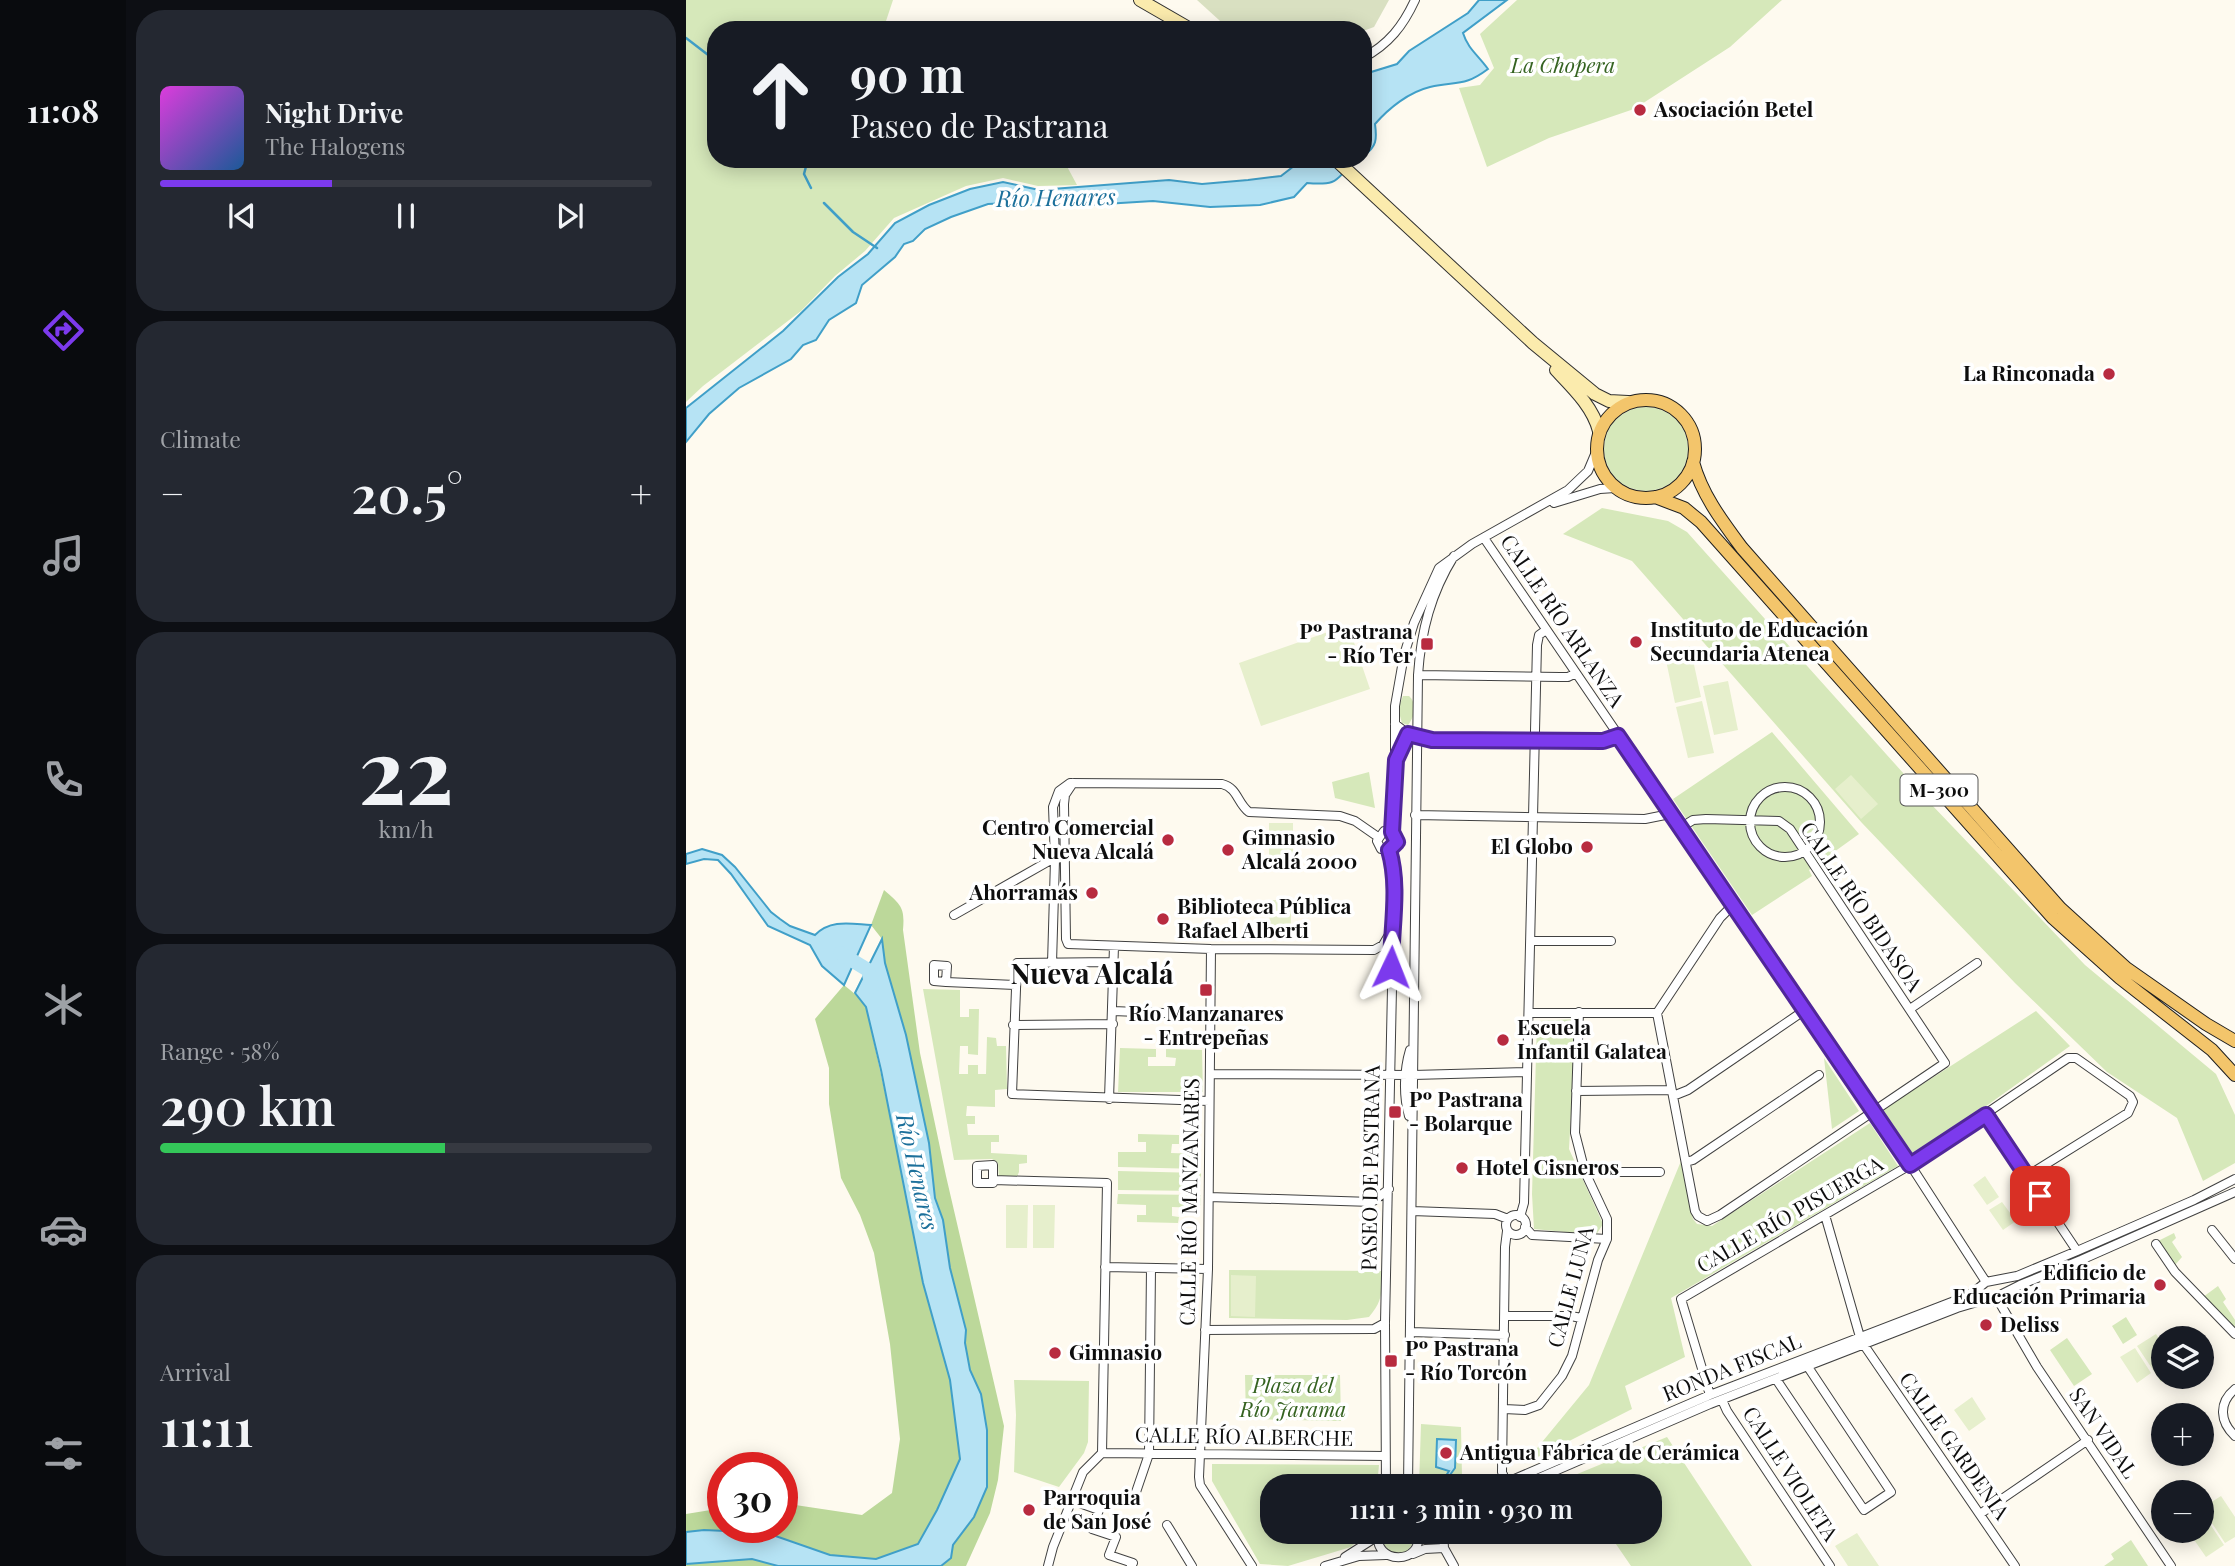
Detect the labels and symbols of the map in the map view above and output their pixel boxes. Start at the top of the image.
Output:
park label: La Chopera [1510,50,1615,78]
place label: Asociación Betel [1653,94,1814,122]
marker: Asociación Betel [1632,102,1648,118]
water label: Río Henares [995,180,1116,213]
place label: La Rinconada [1963,358,2095,386]
marker: La Rinconada [2101,366,2117,382]
street label: CALLE RÍO ARLANZA [1495,528,1632,712]
place label: Instituto de Educación Secundaria Atenea [1650,614,1868,666]
place label: Pº Pastrana - Río Ter [1299,616,1413,668]
marker: Instituto de Educación Secundaria Atenea [1628,634,1644,650]
marker: Pº Pastrana - Río Ter [1419,636,1435,652]
road number: M-300 [1900,775,1978,806]
place label: Centro Comercial Nueva Alcalá [982,812,1154,864]
street label: CALLE RÍO BIDASOA [1795,815,1930,997]
place label: Gimnasio Alcalá 2000 [1241,822,1357,874]
place label: El Globo [1491,831,1573,859]
marker: Centro Comercial Nueva Alcalá [1160,832,1176,848]
marker: El Globo [1579,839,1595,855]
marker: Gimnasio Alcalá 2000 [1220,842,1236,858]
place label: Ahorramás [968,877,1078,905]
marker: Ahorramás [1084,885,1100,901]
place label: Biblioteca Pública Rafael Alberti [1177,891,1352,943]
marker: Biblioteca Pública Rafael Alberti [1155,911,1171,927]
position arrow [1354,930,1428,1004]
district label: Nueva Alcalá [1011,954,1174,991]
marker: Río Manzanares - Entrepeñas [1198,982,1214,998]
place label: Río Manzanares - Entrepeñas [1128,998,1284,1050]
place label: Escuela Infantil Galatea [1517,1012,1667,1064]
marker: Escuela Infantil Galatea [1495,1032,1511,1048]
street label: PASEO DE PASTRANA [1353,1064,1385,1271]
street label: CALLE RÍO MANZANARES [1172,1078,1204,1326]
place label: Pº Pastrana - Bolarque [1409,1084,1523,1136]
marker: Pº Pastrana - Bolarque [1387,1104,1403,1120]
water label: Río Henares [890,1109,947,1233]
street label: CALLE RÍO PISUERGA [1691,1148,1888,1278]
place label: Hotel Cisneros [1476,1152,1619,1180]
marker: Hotel Cisneros [1454,1160,1470,1176]
pin [2010,1166,2070,1226]
street label: CALLE LUNA [1539,1222,1599,1350]
place label: Edificio de Educación Primaria [1952,1257,2146,1309]
marker: Edificio de Educación Primaria [2152,1277,2168,1293]
place label: Deliss [2000,1309,2059,1337]
marker: Deliss [1978,1317,1994,1333]
street label: RONDA FISCAL [1658,1326,1805,1407]
place label: Pº Pastrana - Río Torcón [1405,1333,1527,1385]
place label: Gimnasio [1069,1337,1162,1365]
marker: Gimnasio [1047,1345,1063,1361]
marker: Pº Pastrana - Río Torcón [1383,1353,1399,1369]
street label: CALLE GARDENIA [1894,1366,2017,1525]
park label: Plaza del Río Jarama [1239,1370,1346,1422]
street label: SAN VIDAL [2064,1381,2145,1483]
street label: CALLE VIOLETA [1738,1400,1846,1546]
street label: CALLE RÍO ALBERCHE [1135,1419,1353,1451]
place label: Antigua Fábrica de Cerámica [1459,1437,1740,1465]
marker: Antigua Fábrica de Cerámica [1438,1445,1454,1461]
speed limit sign: 30 [707,1452,798,1543]
place label: Parroquia de San José [1043,1482,1151,1534]
marker: Parroquia de San José [1021,1502,1037,1518]

